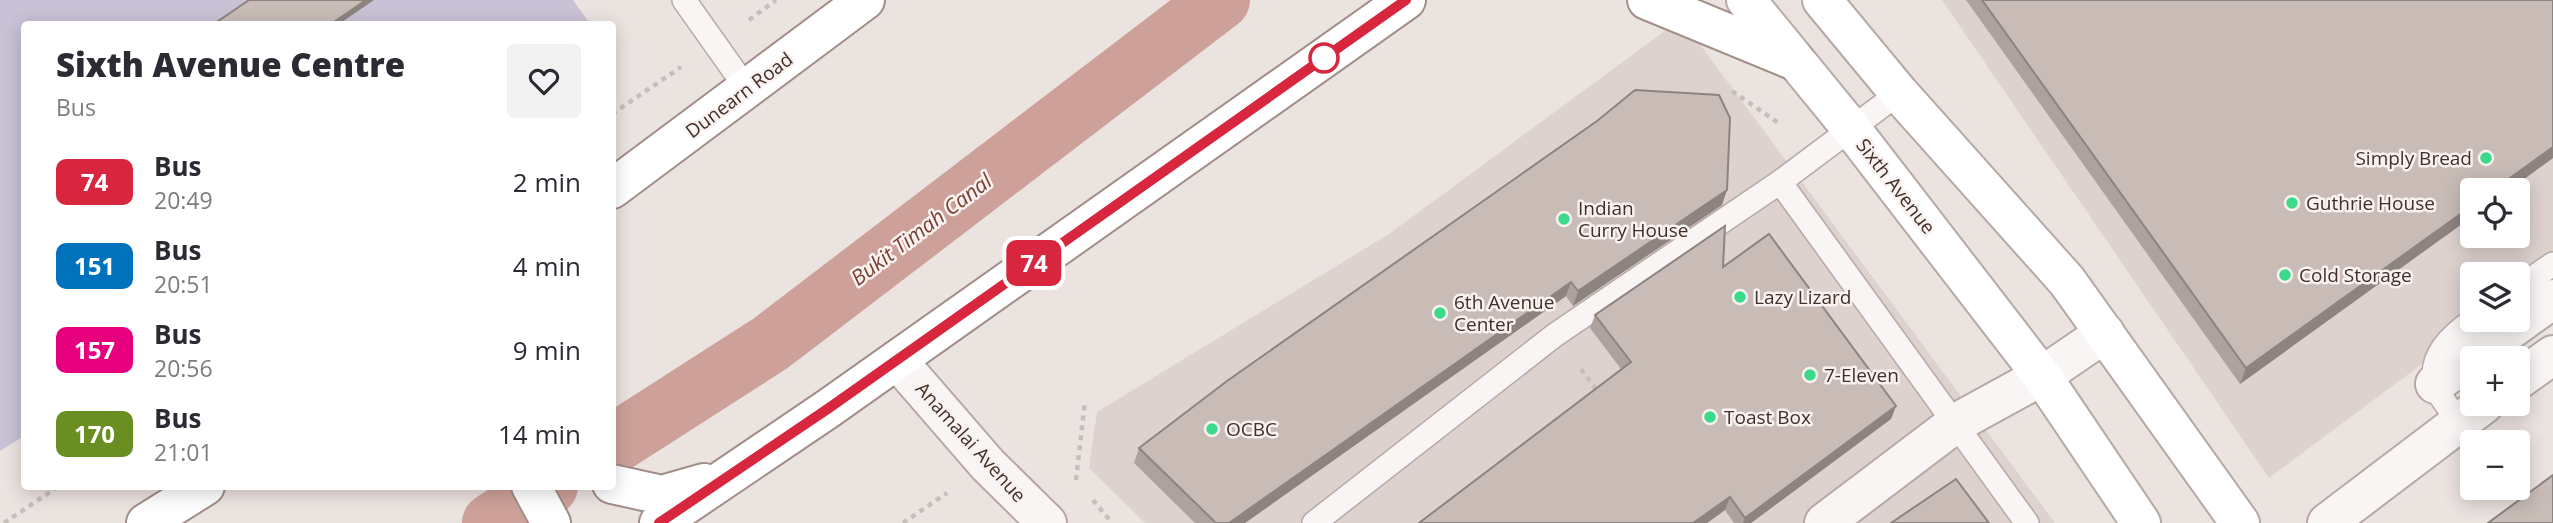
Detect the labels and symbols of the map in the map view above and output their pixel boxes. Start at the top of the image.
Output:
unlabelled marker [1309,43,1339,73]
street label: Dunearn Road [680,46,798,144]
street label: Sixth Avenue [1850,133,1942,239]
place label: Simply Bread [2355,145,2472,171]
marker: Simply Bread [2478,150,2494,166]
water label: Bukit Timah Canal [845,166,998,291]
place label: Guthrie House [2306,190,2435,216]
place label: Indian Curry House [1578,195,1688,243]
marker: Guthrie House [2284,195,2300,211]
marker: Indian Curry House [1556,211,1572,227]
line badge: 74 [1002,240,1066,286]
place label: Cold Storage [2299,262,2412,288]
marker: Cold Storage [2277,267,2293,283]
place label: Lazy Lizard [1754,284,1851,310]
place label: 6th Avenue Center [1454,289,1554,337]
marker: Lazy Lizard [1732,289,1748,305]
marker: 6th Avenue Center [1432,305,1448,321]
place label: 7-Eleven [1824,362,1899,388]
marker: 7-Eleven [1802,367,1818,383]
street label: Anamalai Avenue [910,376,1032,508]
place label: Toast Box [1724,404,1811,430]
marker: Toast Box [1702,409,1718,425]
place label: OCBC [1226,416,1277,442]
marker: OCBC [1204,421,1220,437]

